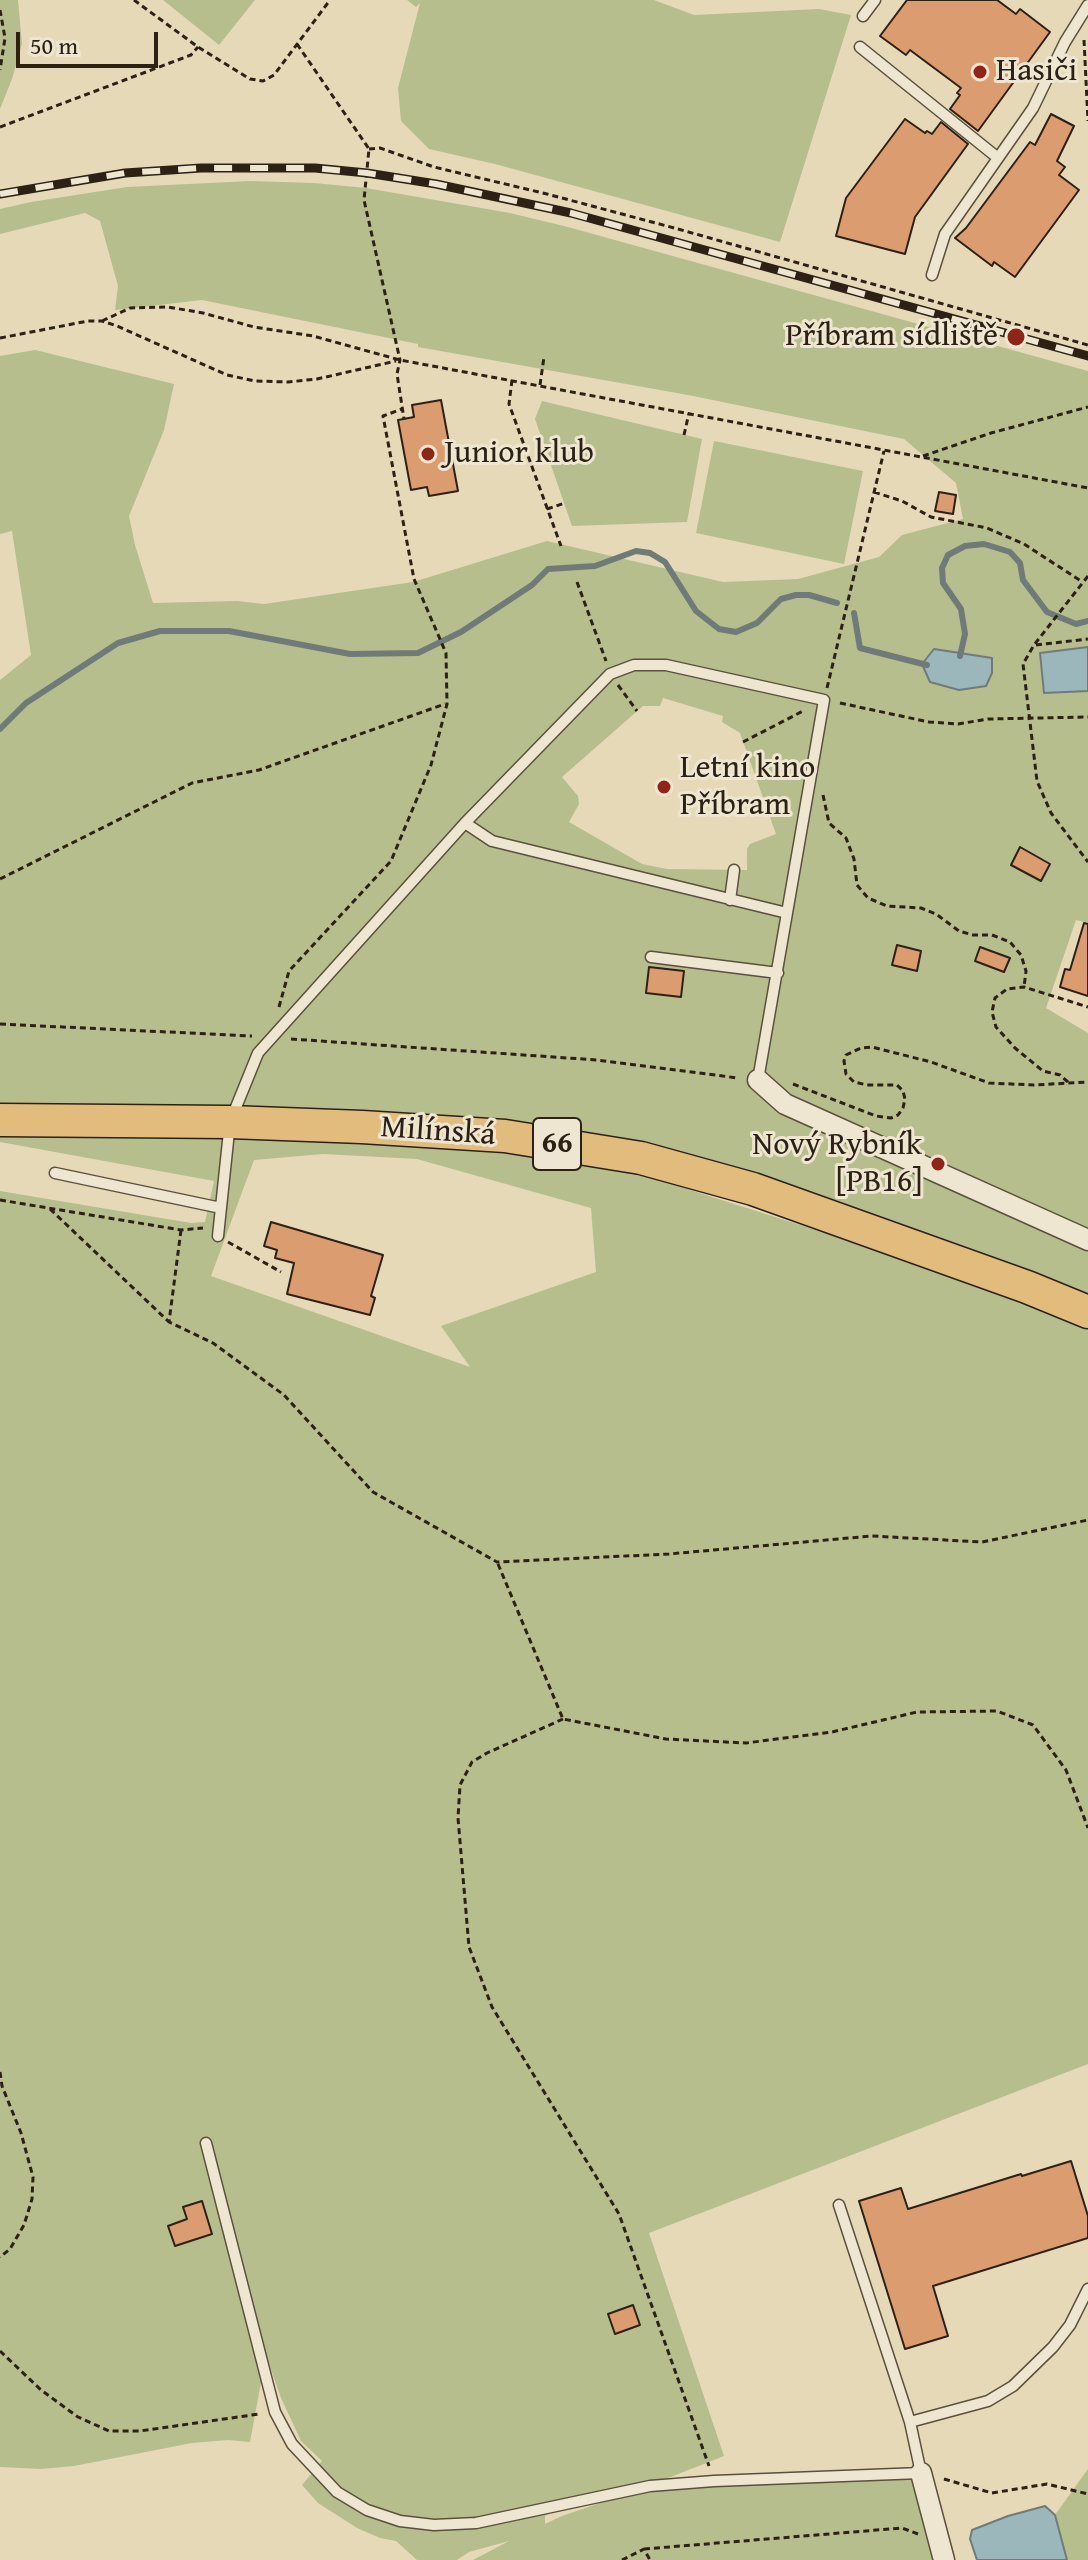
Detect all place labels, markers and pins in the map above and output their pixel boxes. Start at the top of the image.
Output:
place label: Hasiči [996,53,1077,91]
marker: Hasiči [971,63,989,81]
place label: Příbram sídliště [785,318,998,356]
marker: Příbram sídliště [1005,326,1027,348]
place label: Junior klub [444,435,594,473]
marker: Junior klub [419,445,437,463]
place label: Letní kino Příbram [680,750,815,825]
marker: Letní kino Příbram [655,778,673,796]
place label: Nový Rybník [PB16] [752,1127,922,1202]
marker: Nový Rybník [PB16] [929,1155,947,1173]

